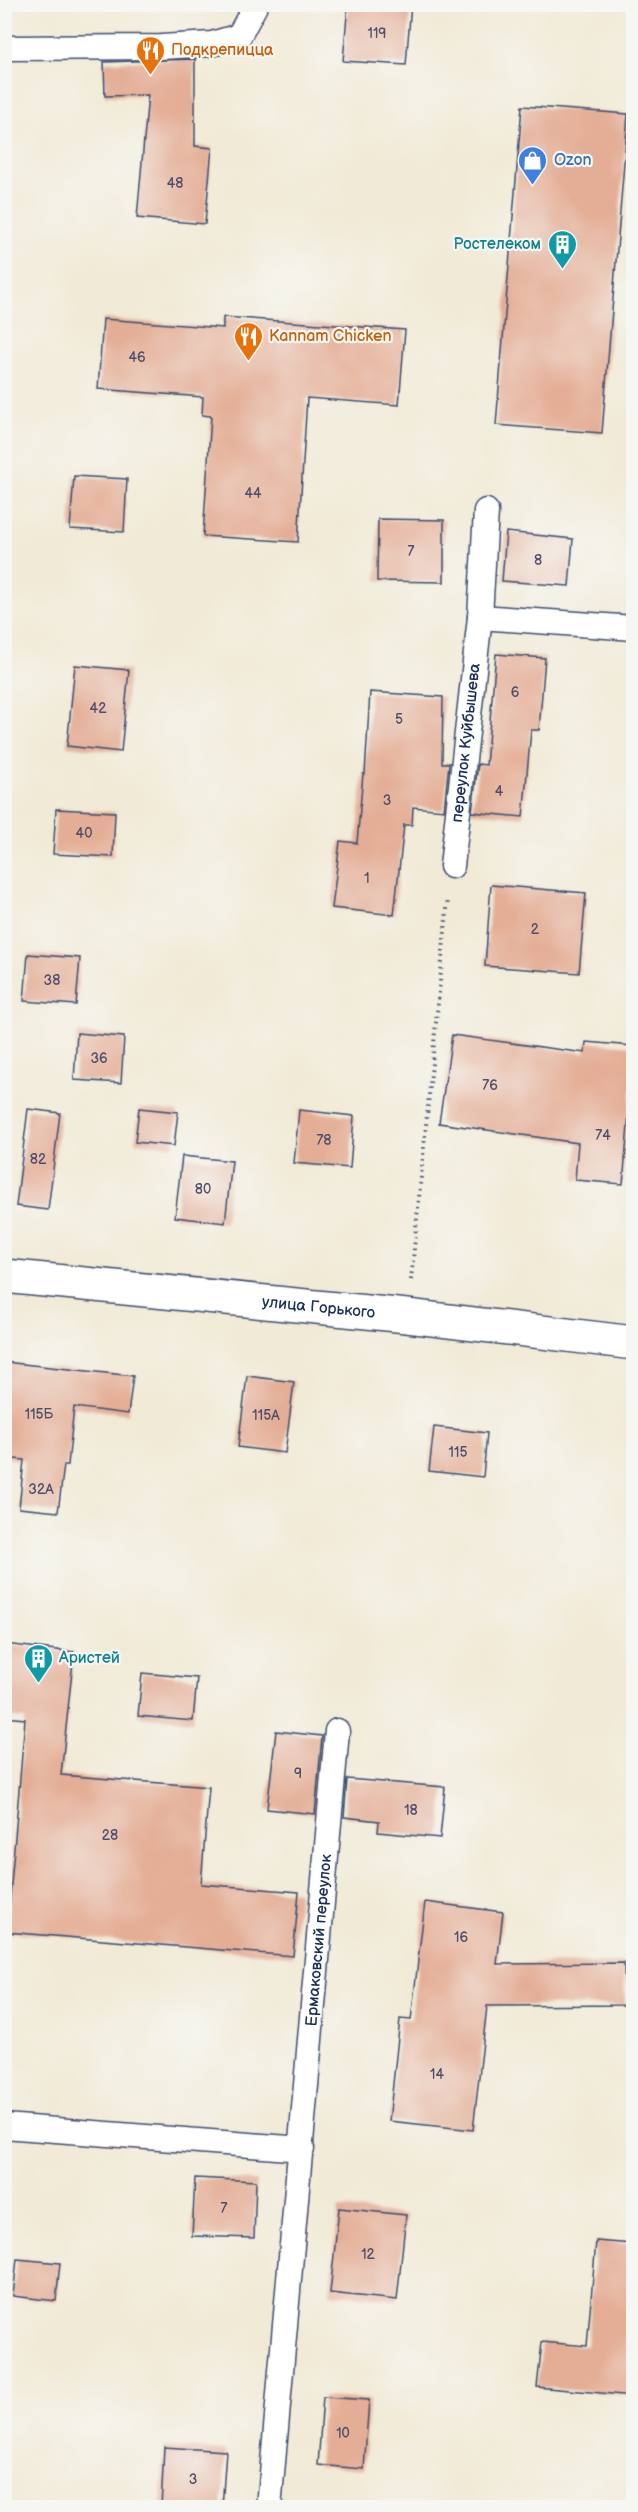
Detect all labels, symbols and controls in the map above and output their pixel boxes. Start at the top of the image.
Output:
house number: 119 [368,25,386,42]
restaurant icon: Подкрепицца [134,34,166,76]
place label: Подкрепицца [171,41,274,60]
shop icon: Ozon [517,144,549,186]
place label: Ozon [554,151,592,170]
house number: 48 [167,175,183,192]
building icon: Ростелеком [546,228,578,270]
place label: Ростелеком [453,235,541,254]
restaurant icon: Kannam Chicken [232,320,264,362]
place label: Kannam Chicken [269,327,391,346]
house number: 46 [128,349,146,366]
house number: 44 [244,485,262,502]
house number: 7 [408,543,415,560]
house number: 8 [534,552,542,569]
street label: переулок Куйбышева [447,662,484,823]
house number: 6 [511,684,520,701]
house number: 42 [90,700,107,717]
house number: 5 [395,711,403,728]
house number: 4 [495,783,504,800]
house number: 3 [383,792,391,809]
house number: 40 [76,825,92,842]
house number: 1 [364,870,370,887]
house number: 2 [531,921,540,938]
house number: 38 [44,972,60,989]
house number: 36 [90,1050,108,1067]
house number: 76 [482,1077,498,1094]
house number: 74 [595,1127,611,1144]
house number: 78 [316,1132,332,1149]
house number: 82 [30,1151,47,1168]
house number: 80 [195,1181,211,1198]
street label: улица Горького [261,1292,376,1322]
house number: 115Б [25,1406,54,1423]
house number: 115А [252,1407,280,1424]
house number: 115 [449,1444,467,1461]
house number: 32А [28,1481,54,1498]
building icon: Аристей [22,1642,54,1684]
place label: Аристей [58,1649,120,1668]
house number: 9 [294,1765,302,1782]
house number: 18 [404,1802,418,1819]
house number: 28 [102,1827,118,1844]
street label: Ермаковский переулок [302,1853,336,2027]
house number: 16 [454,1929,468,1946]
house number: 14 [430,2066,444,2083]
house number: 7 [221,2200,228,2217]
house number: 12 [361,2246,376,2263]
house number: 10 [336,2425,350,2442]
house number: 3 [189,2471,197,2488]

